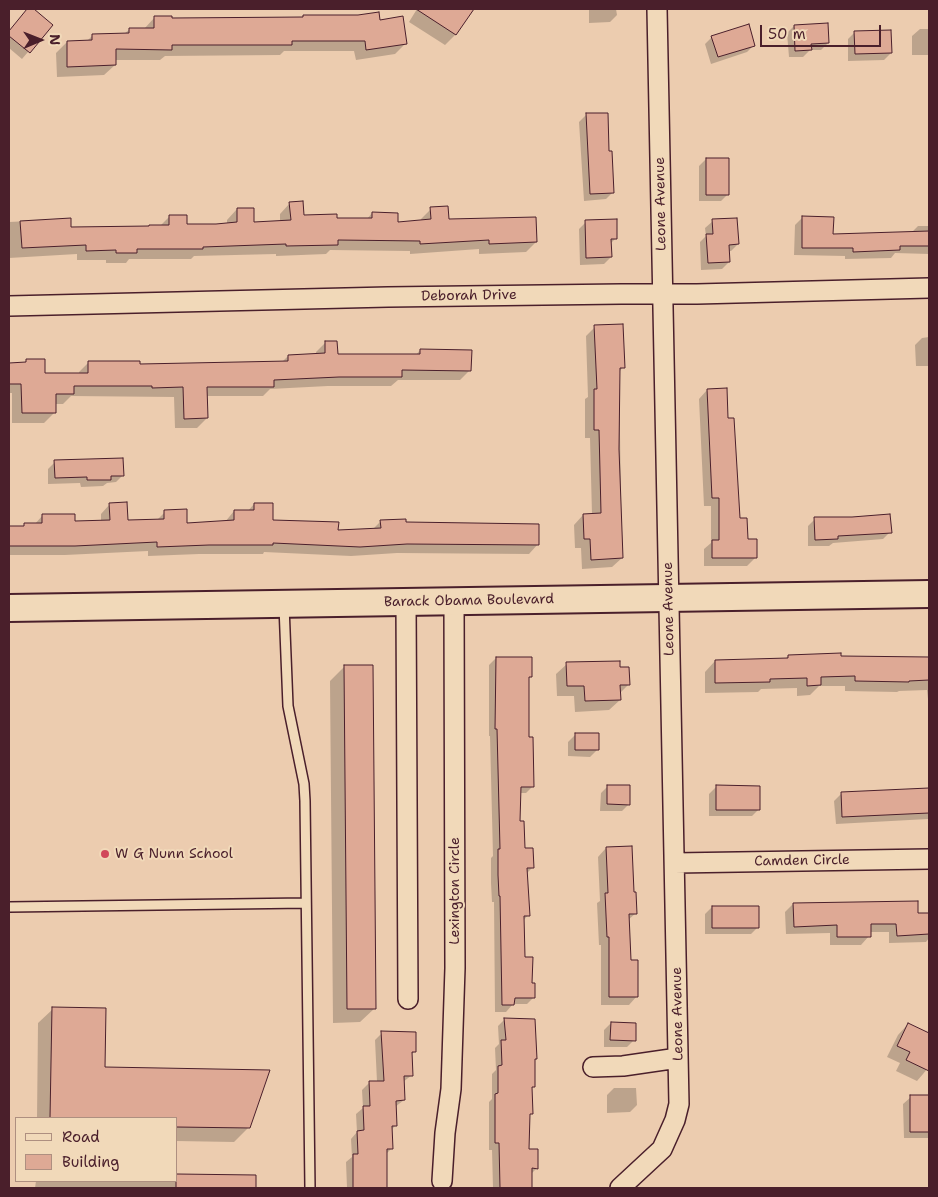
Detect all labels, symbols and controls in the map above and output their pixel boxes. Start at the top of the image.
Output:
north arrow [15,15,65,65]
scale bar [763,15,884,47]
text: 50 m [768,24,806,44]
text: N [46,34,64,45]
street label: Leone Avenue [652,157,670,251]
street label: Deborah Drive [421,287,517,305]
street label: Leone Avenue [660,562,678,656]
street label: Barack Obama Boulevard [384,591,554,611]
street label: Lexington Circle [447,837,463,945]
place label: W G Nunn School [115,846,233,862]
marker: W G Nunn School [99,848,111,860]
street label: Camden Circle [754,852,850,870]
street label: Leone Avenue [669,967,687,1061]
legend [15,1117,178,1182]
text: Road [62,1127,100,1147]
text: Building [62,1152,119,1172]

